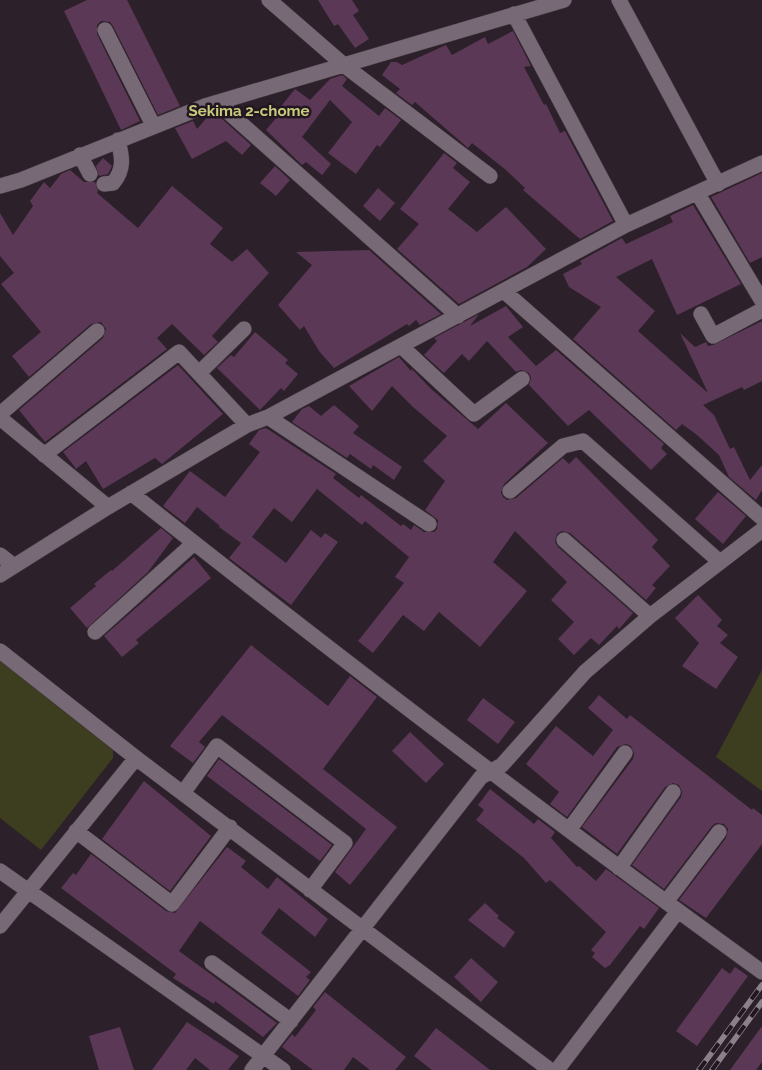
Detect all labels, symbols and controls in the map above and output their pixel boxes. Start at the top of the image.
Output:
district label: Sekima 2-chome [189,102,309,120]

